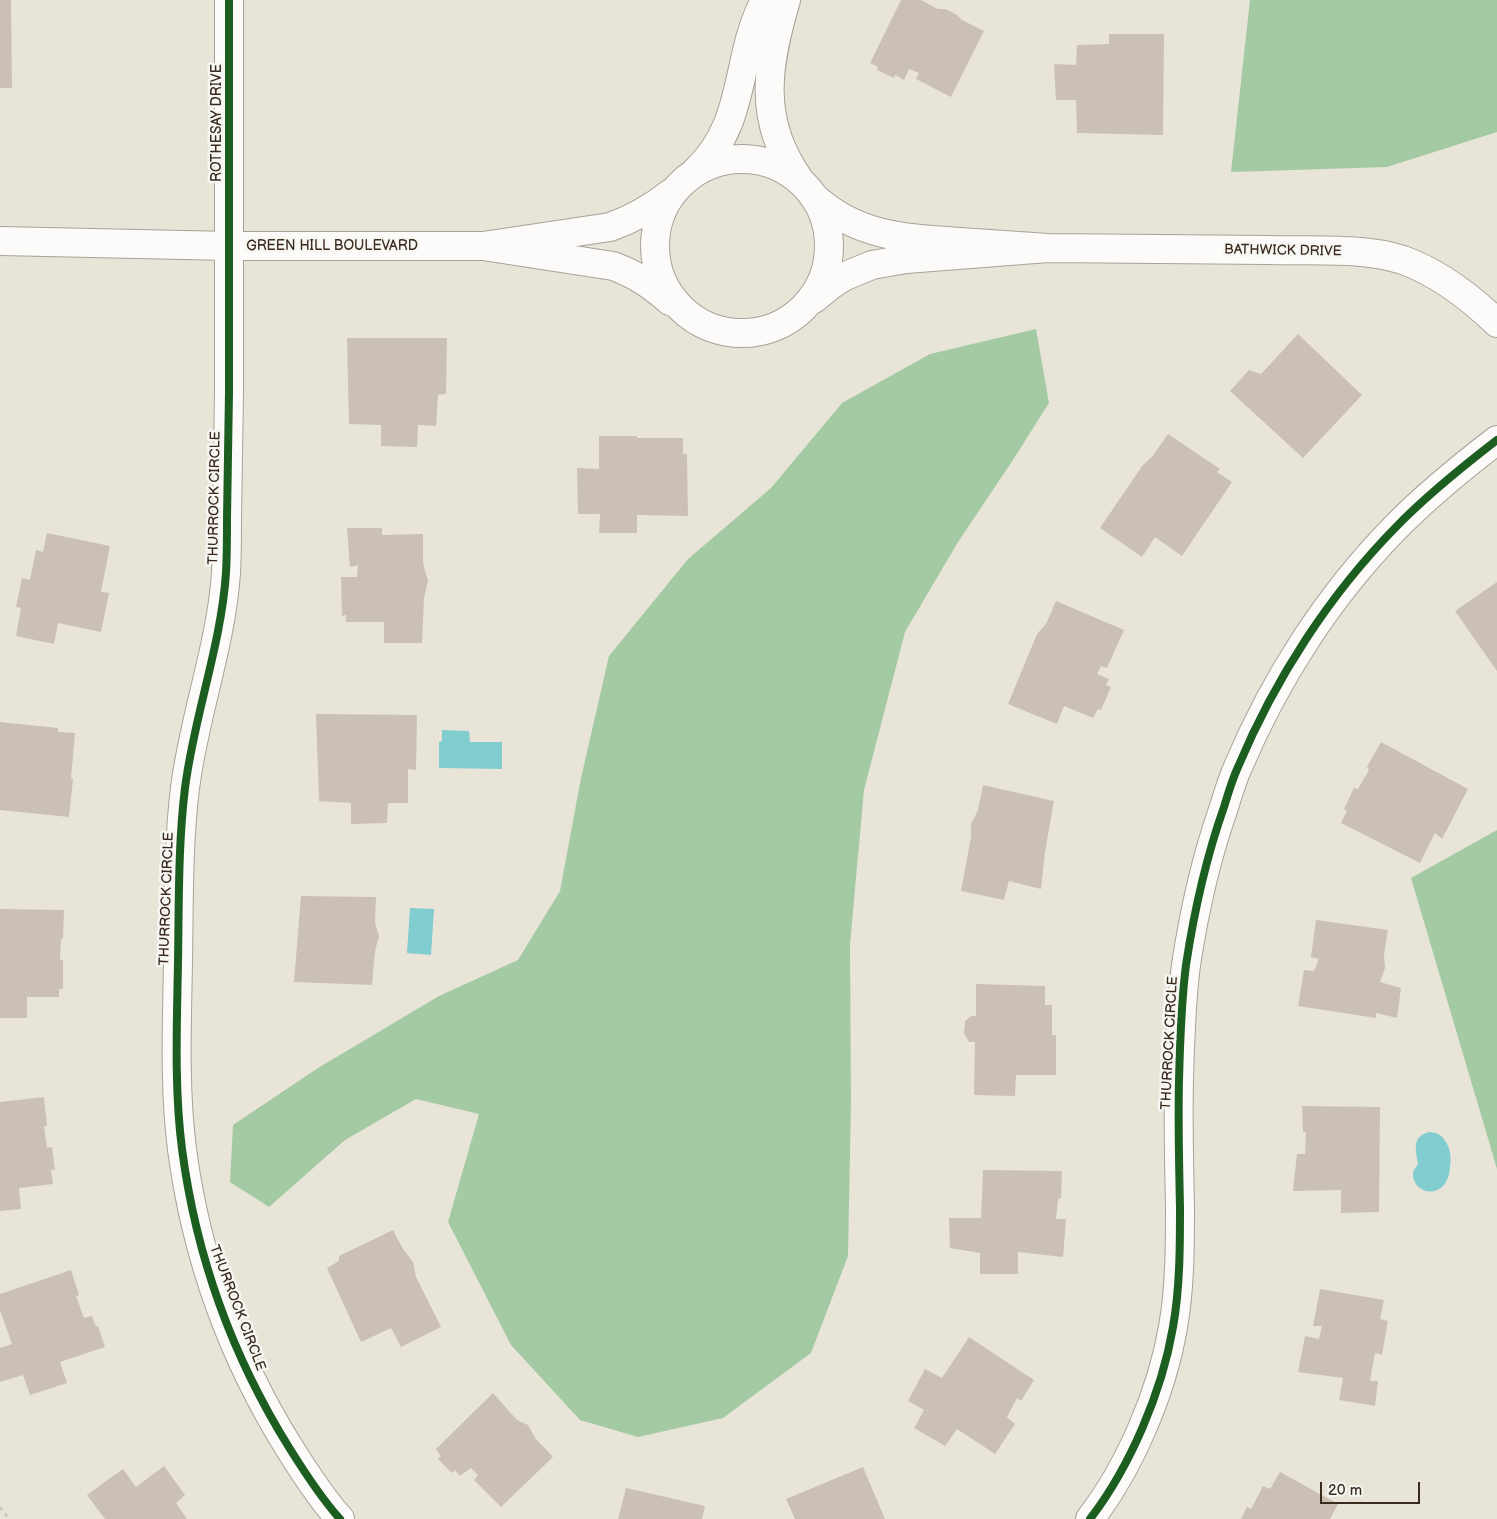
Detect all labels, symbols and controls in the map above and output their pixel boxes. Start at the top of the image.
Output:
street label: ROTHESAY DRIVE [209,64,225,182]
street label: GREEN HILL BOULEVARD [246,238,418,254]
street label: BATHWICK DRIVE [1224,242,1342,260]
street label: THURROCK CIRCLE [205,431,225,565]
street label: THURROCK CIRCLE [156,832,178,966]
street label: THURROCK CIRCLE [1158,976,1182,1110]
street label: THURROCK CIRCLE [205,1243,269,1373]
scale bar [1322,1472,1422,1504]
text: 20 m [1328,1481,1362,1500]

